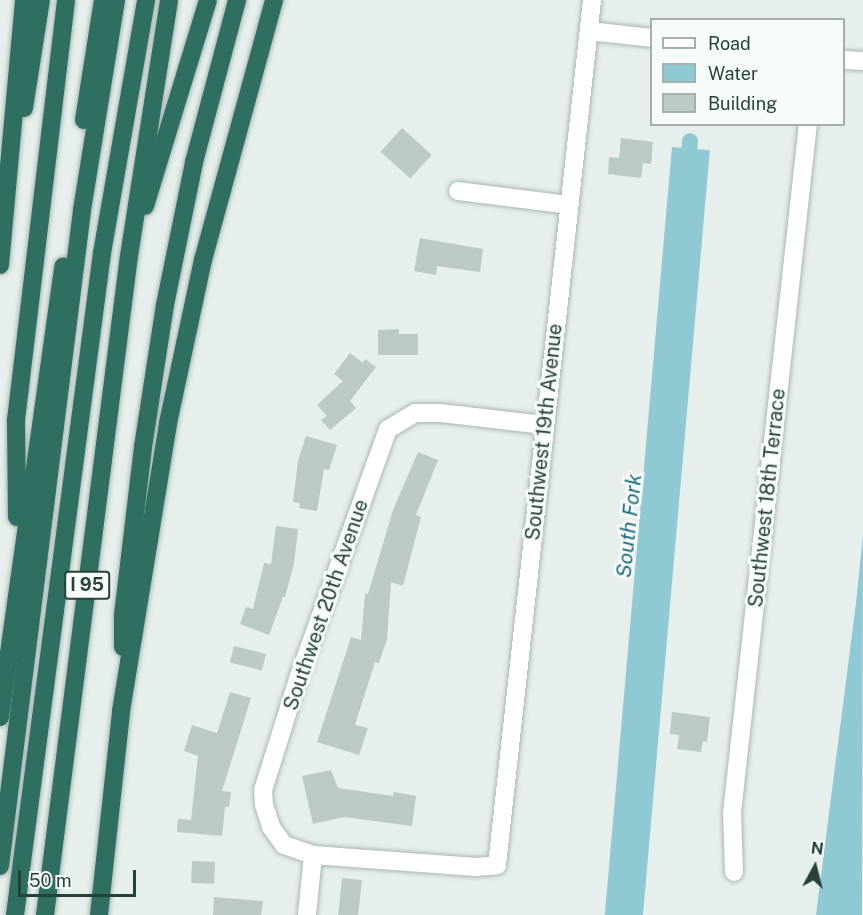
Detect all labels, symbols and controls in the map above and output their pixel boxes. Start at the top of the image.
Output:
legend [650,18,845,126]
text: Road [708,33,751,54]
text: Water [708,63,758,84]
text: Building [708,93,777,114]
street label: Southwest 19th Avenue [521,322,567,542]
street label: Southwest 18th Terrace [744,387,790,609]
water label: South Fork [611,473,647,579]
street label: Southwest 20th Avenue [279,496,373,714]
road number: I 95 [63,570,111,600]
north arrow [785,837,845,897]
text: N [810,838,825,859]
scale bar [21,858,140,896]
text: 50 m [29,870,72,891]

